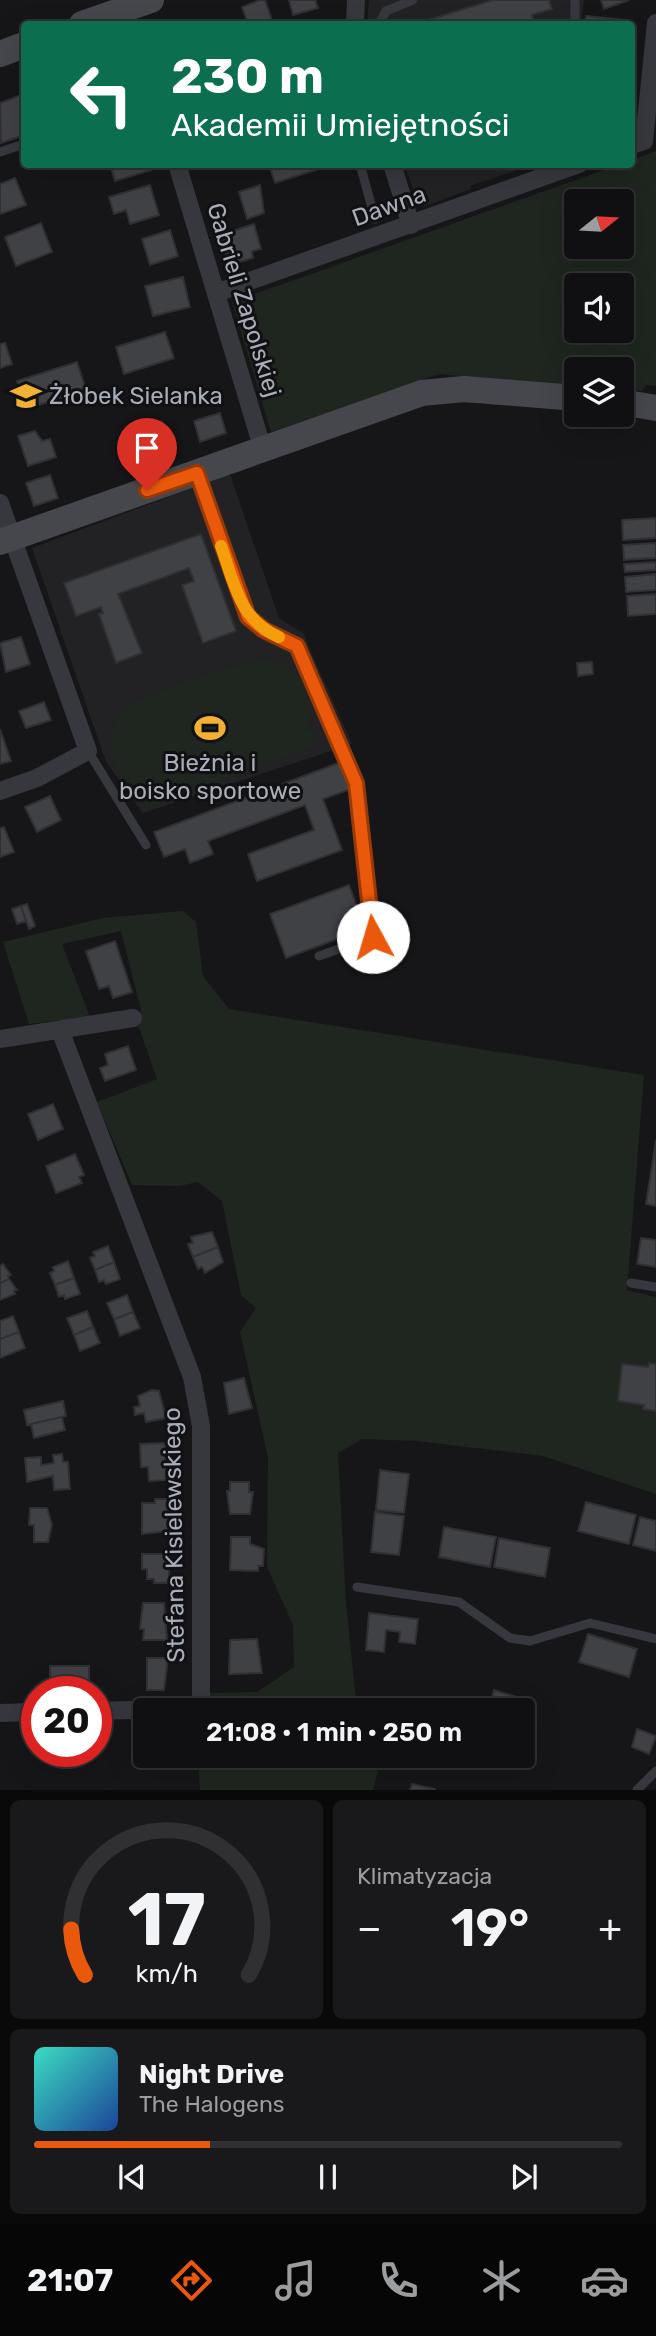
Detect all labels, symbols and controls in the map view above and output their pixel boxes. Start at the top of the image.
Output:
text: 230 m [171,47,324,105]
icon: left [56,49,147,140]
text: Akademii Umiejętności [171,106,510,144]
street label: Dawna [348,180,430,232]
north arrow [564,189,634,259]
map controls [564,189,634,427]
street label: Gabrieli Zapolskiej [201,200,287,400]
button: sound [564,273,634,343]
button: layers [564,357,634,427]
school or university icon: Żłobek Sielanka [9,379,43,413]
place label: Żłobek Sielanka [49,382,223,410]
pin [117,418,177,490]
icon: arrive [128,429,166,467]
sports icon: Bieżnia i boisko sportowe [193,711,227,745]
place label: Bieżnia i boisko sportowe [119,749,301,805]
position arrow [336,900,410,974]
street label: Stefana Kisielewskiego [158,1407,190,1663]
speed limit sign: 20 [21,1676,112,1767]
text: 21:08 · 1 min · 250 m [206,1717,462,1748]
text: Klimatyzacja [357,1862,492,1890]
text: 17 [128,1878,205,1964]
text: 19° [451,1897,529,1959]
text: − [357,1905,382,1951]
text: + [598,1905,622,1951]
text: km/h [135,1959,198,1988]
text: Night Drive [139,2059,284,2090]
text: The Halogens [139,2090,285,2118]
icon: previous [113,2158,151,2196]
icon: pause [309,2158,347,2196]
icon: next [505,2158,543,2196]
icon: directions [167,2256,216,2305]
icon: music [271,2256,320,2305]
icon: phone [374,2256,423,2305]
icon: climate [477,2256,526,2305]
icon: car [580,2256,629,2305]
text: 21:07 [27,2261,113,2299]

